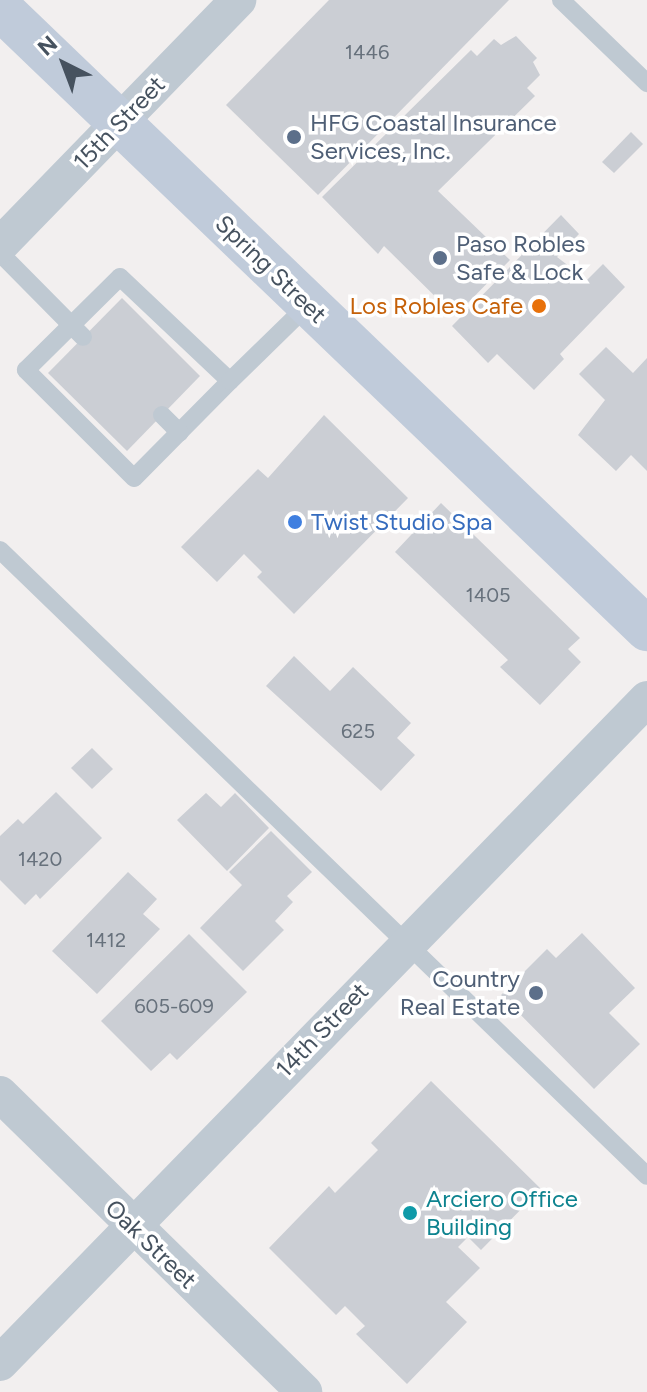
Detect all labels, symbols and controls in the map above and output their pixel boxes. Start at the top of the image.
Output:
north arrow [24,24,104,104]
text: N [32,30,63,62]
house number: 1446 [345,40,389,64]
street label: 15th Street [67,70,171,176]
place label: HFG Coastal Insurance Services, Inc. [310,109,557,165]
marker: HFG Coastal Insurance Services, Inc. [285,128,303,146]
street label: Spring Street [209,209,333,329]
place label: Paso Robles Safe & Lock [456,230,586,286]
marker: Paso Robles Safe & Lock [431,249,449,267]
place label: Los Robles Cafe [350,292,523,320]
marker: Los Robles Cafe [530,297,548,315]
place label: Twist Studio Spa [311,508,492,536]
marker: Twist Studio Spa [286,513,304,531]
house number: 1405 [466,583,510,607]
house number: 625 [341,719,375,743]
house number: 1420 [18,847,62,871]
house number: 1412 [86,928,126,952]
place label: Country Real Estate [400,965,520,1021]
street label: 14th Street [270,977,374,1083]
marker: Country Real Estate [527,984,545,1002]
house number: 605-609 [134,994,214,1018]
place label: Arciero Office Building [426,1185,578,1241]
street label: Oak Street [99,1193,203,1295]
marker: Arciero Office Building [401,1204,419,1222]

